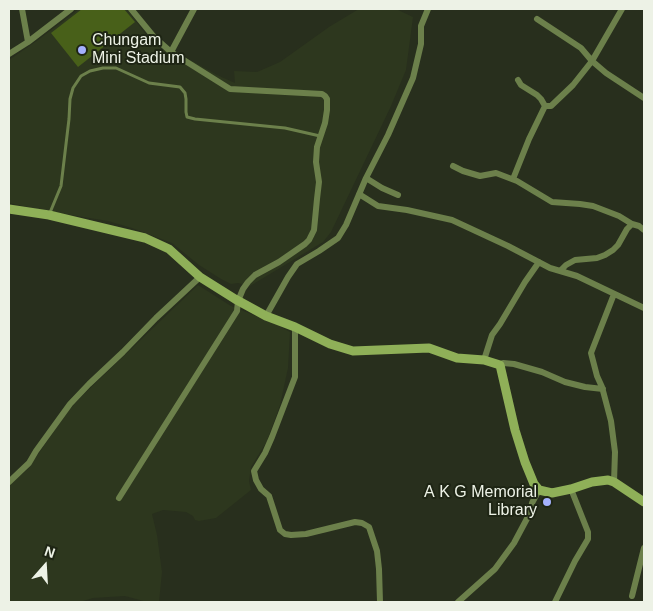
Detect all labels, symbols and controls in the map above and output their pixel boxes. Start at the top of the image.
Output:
place label: Chungam Mini Stadium [92,31,184,69]
marker: Chungam Mini Stadium [76,44,88,56]
place label: A K G Memorial Library [424,483,537,521]
marker: A K G Memorial Library [541,496,553,508]
north arrow [20,541,70,591]
text: N [42,543,57,561]

